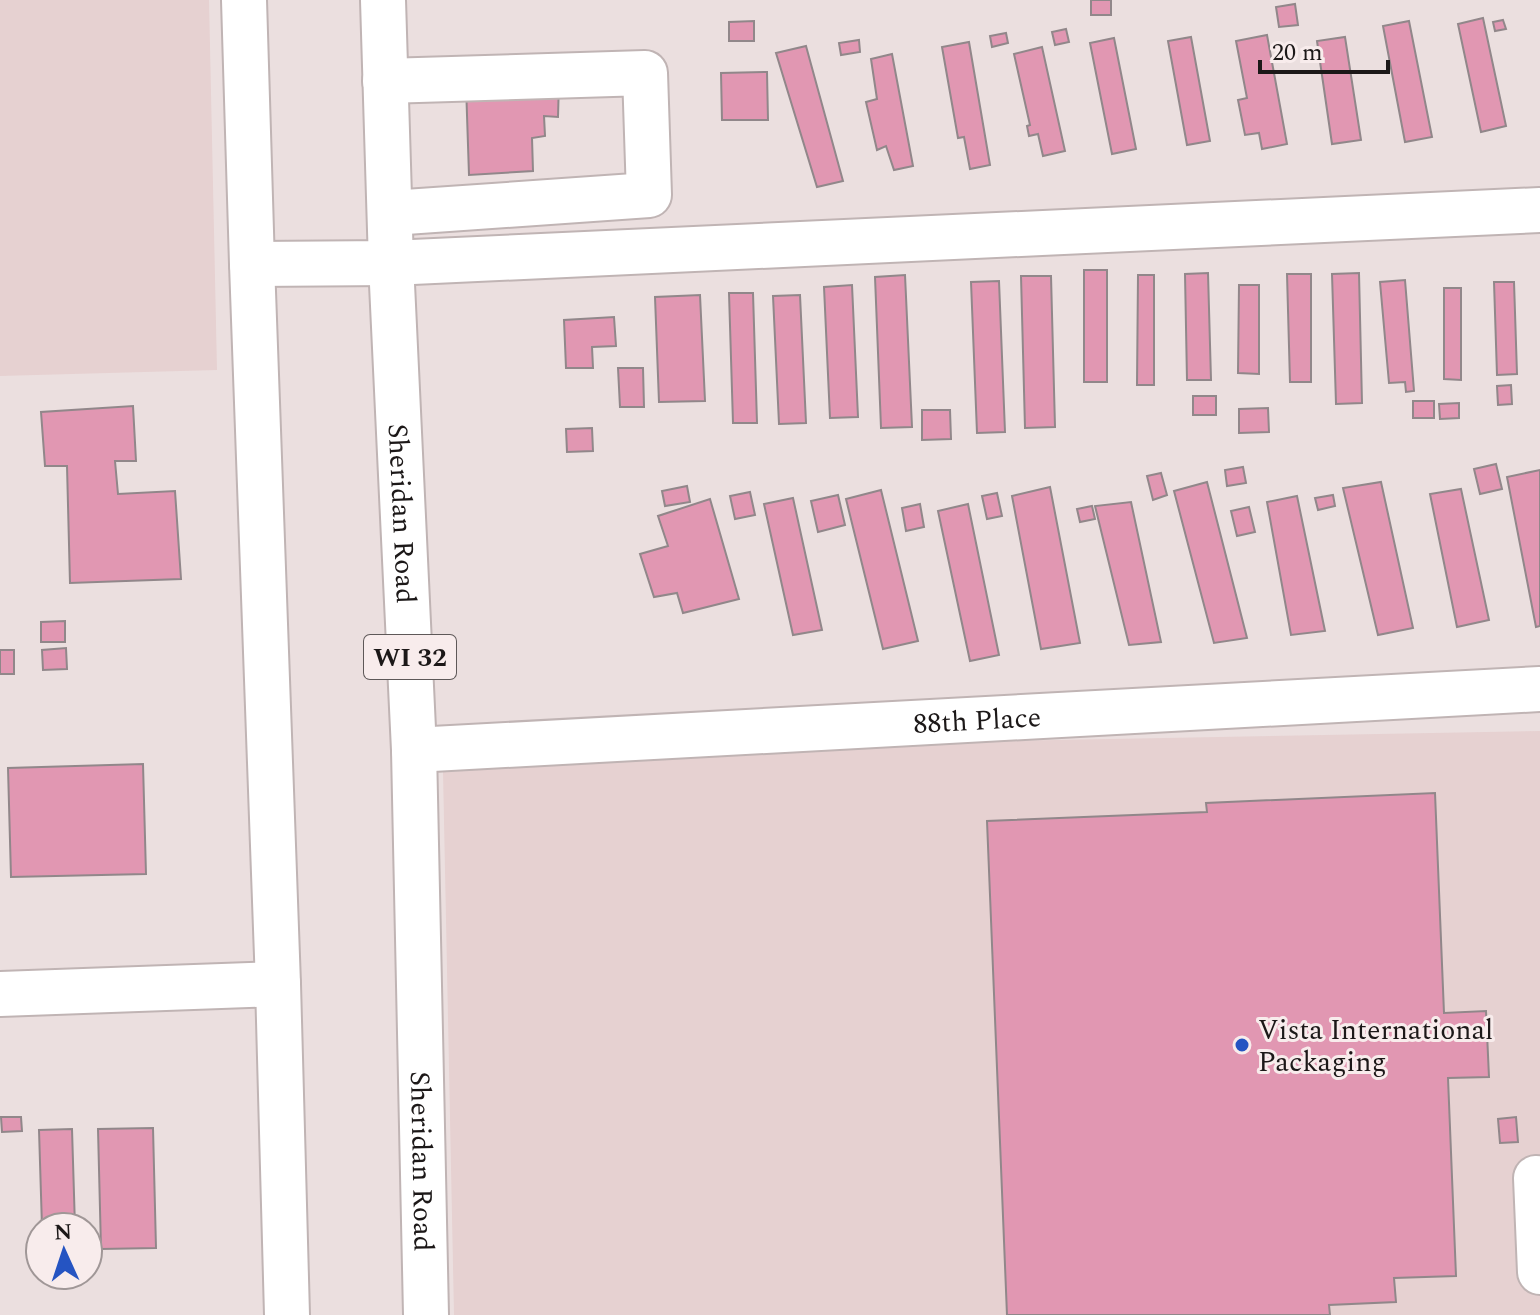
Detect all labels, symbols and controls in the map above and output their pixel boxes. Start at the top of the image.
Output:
scale bar [1260,24,1388,74]
text: 20 m [1272,35,1323,71]
street label: Sheridan Road [376,423,427,605]
road number: WI 32 [364,635,456,679]
street label: 88th Place [912,696,1042,746]
place label: Vista International Packaging [1258,1009,1493,1084]
marker: Vista International Packaging [1233,1036,1251,1054]
street label: Sheridan Road [398,1071,445,1252]
north arrow [24,1211,104,1291]
text: N [53,1216,73,1249]

